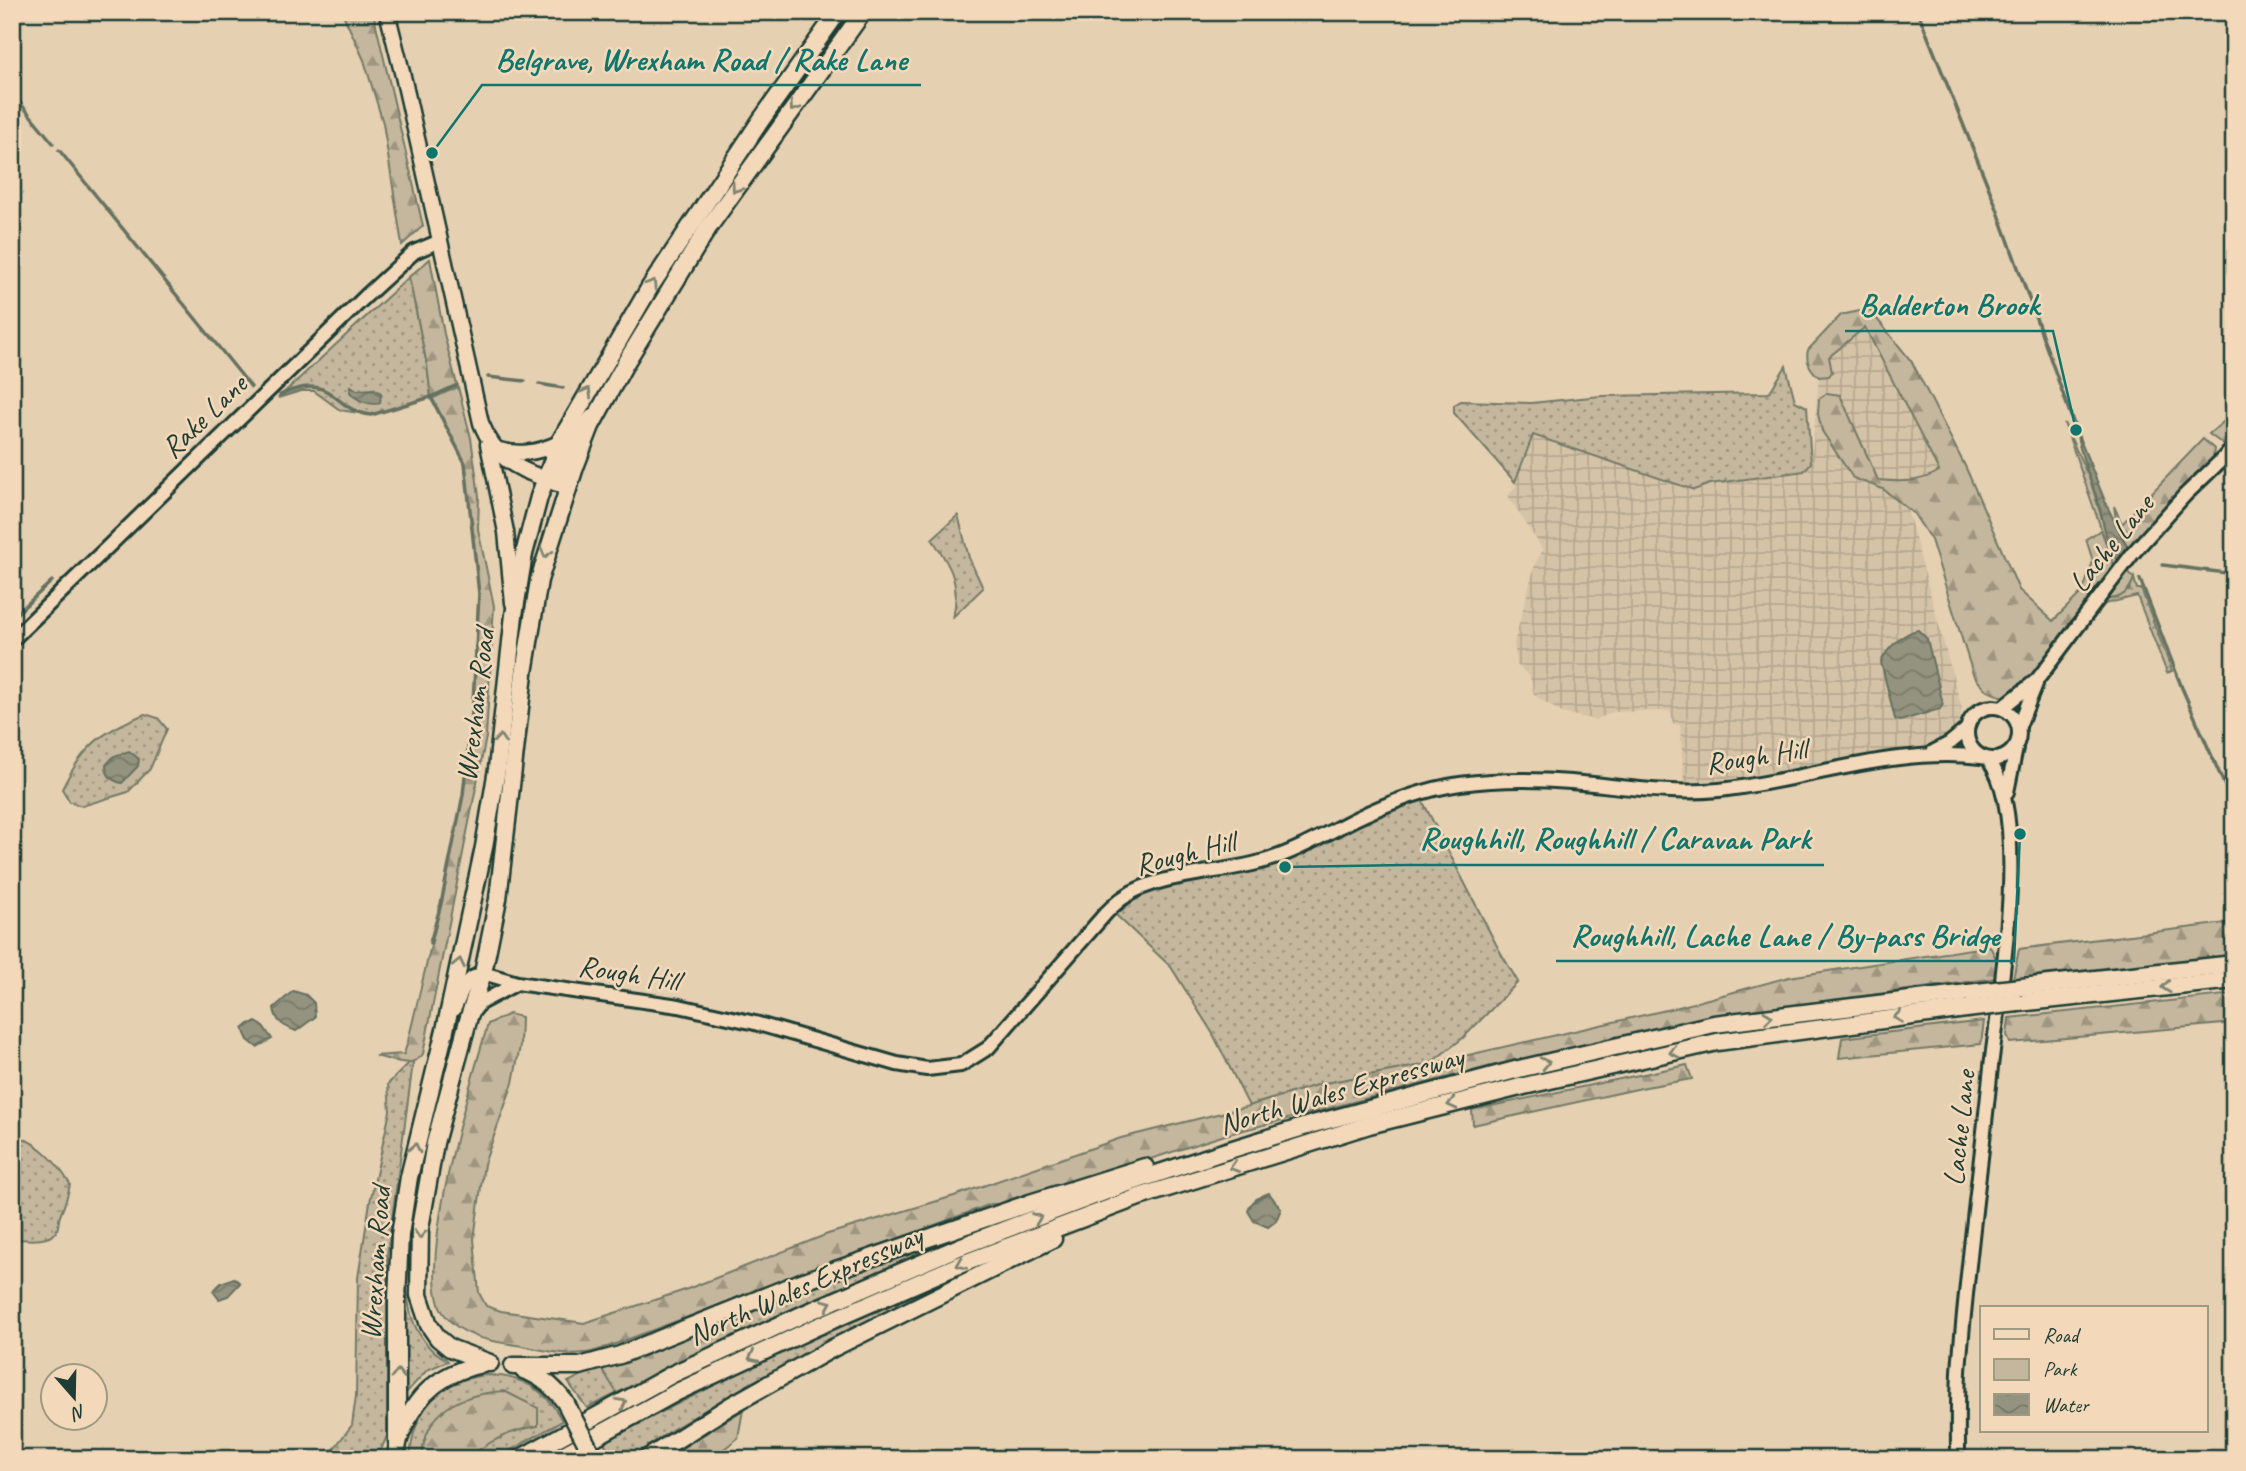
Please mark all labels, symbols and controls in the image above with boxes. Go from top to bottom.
callout: Belgrave, Wrexham Road / Rake Lane [482,32,921,85]
text: Belgrave, Wrexham Road / Rake Lane [495,39,910,80]
one-way arrow [789,99,802,111]
one-way arrow [732,180,744,193]
callout: Balderton Brook [1845,278,2053,331]
one-way arrow [643,279,656,292]
text: Balderton Brook [1859,284,2042,325]
street label: Rake Lane [153,364,257,466]
one-way arrow [579,387,592,400]
street label: Lache Lane [2060,484,2164,600]
one-way arrow [540,547,555,559]
street label: Wrexham Road [447,622,504,783]
street label: Rough Hill [1703,729,1814,783]
one-way arrow [492,734,507,745]
callout: Roughhill, Roughhill / Caravan Park [1405,812,1824,865]
text: Roughhill, Roughhill / Caravan Park [1419,818,1814,859]
street label: Rough Hill [1131,821,1244,884]
callout: Roughhill, Lache Lane / By-pass Bridge [1556,908,2014,961]
text: Roughhill, Lache Lane / By-pass Bridge [1570,915,2002,956]
street label: Rough Hill [576,946,687,1000]
one-way arrow [450,957,465,969]
one-way arrow [2160,980,2172,995]
one-way arrow [1893,1009,1904,1024]
one-way arrow [1762,1010,1774,1025]
street label: North Wales Expressway [1214,1036,1470,1143]
one-way arrow [1668,1044,1680,1058]
one-way arrow [1539,1057,1551,1071]
street label: Lache Lane [1934,1066,1984,1187]
one-way arrow [1446,1096,1458,1110]
one-way arrow [407,1142,422,1154]
one-way arrow [1228,1159,1240,1173]
street label: Wrexham Road [351,1181,400,1341]
one-way arrow [1030,1212,1042,1226]
street label: North Wales Expressway [682,1215,931,1354]
one-way arrow [413,1229,428,1240]
one-way arrow [956,1256,968,1270]
one-way arrow [819,1298,832,1312]
legend [1980,1306,2208,1432]
text: Road [2043,1322,2082,1348]
one-way arrow [748,1349,760,1363]
text: Park [2043,1356,2078,1382]
north arrow [38,1362,108,1432]
one-way arrow [390,1368,405,1379]
text: Water [2043,1392,2090,1418]
one-way arrow [614,1398,627,1411]
text: N [67,1399,89,1426]

